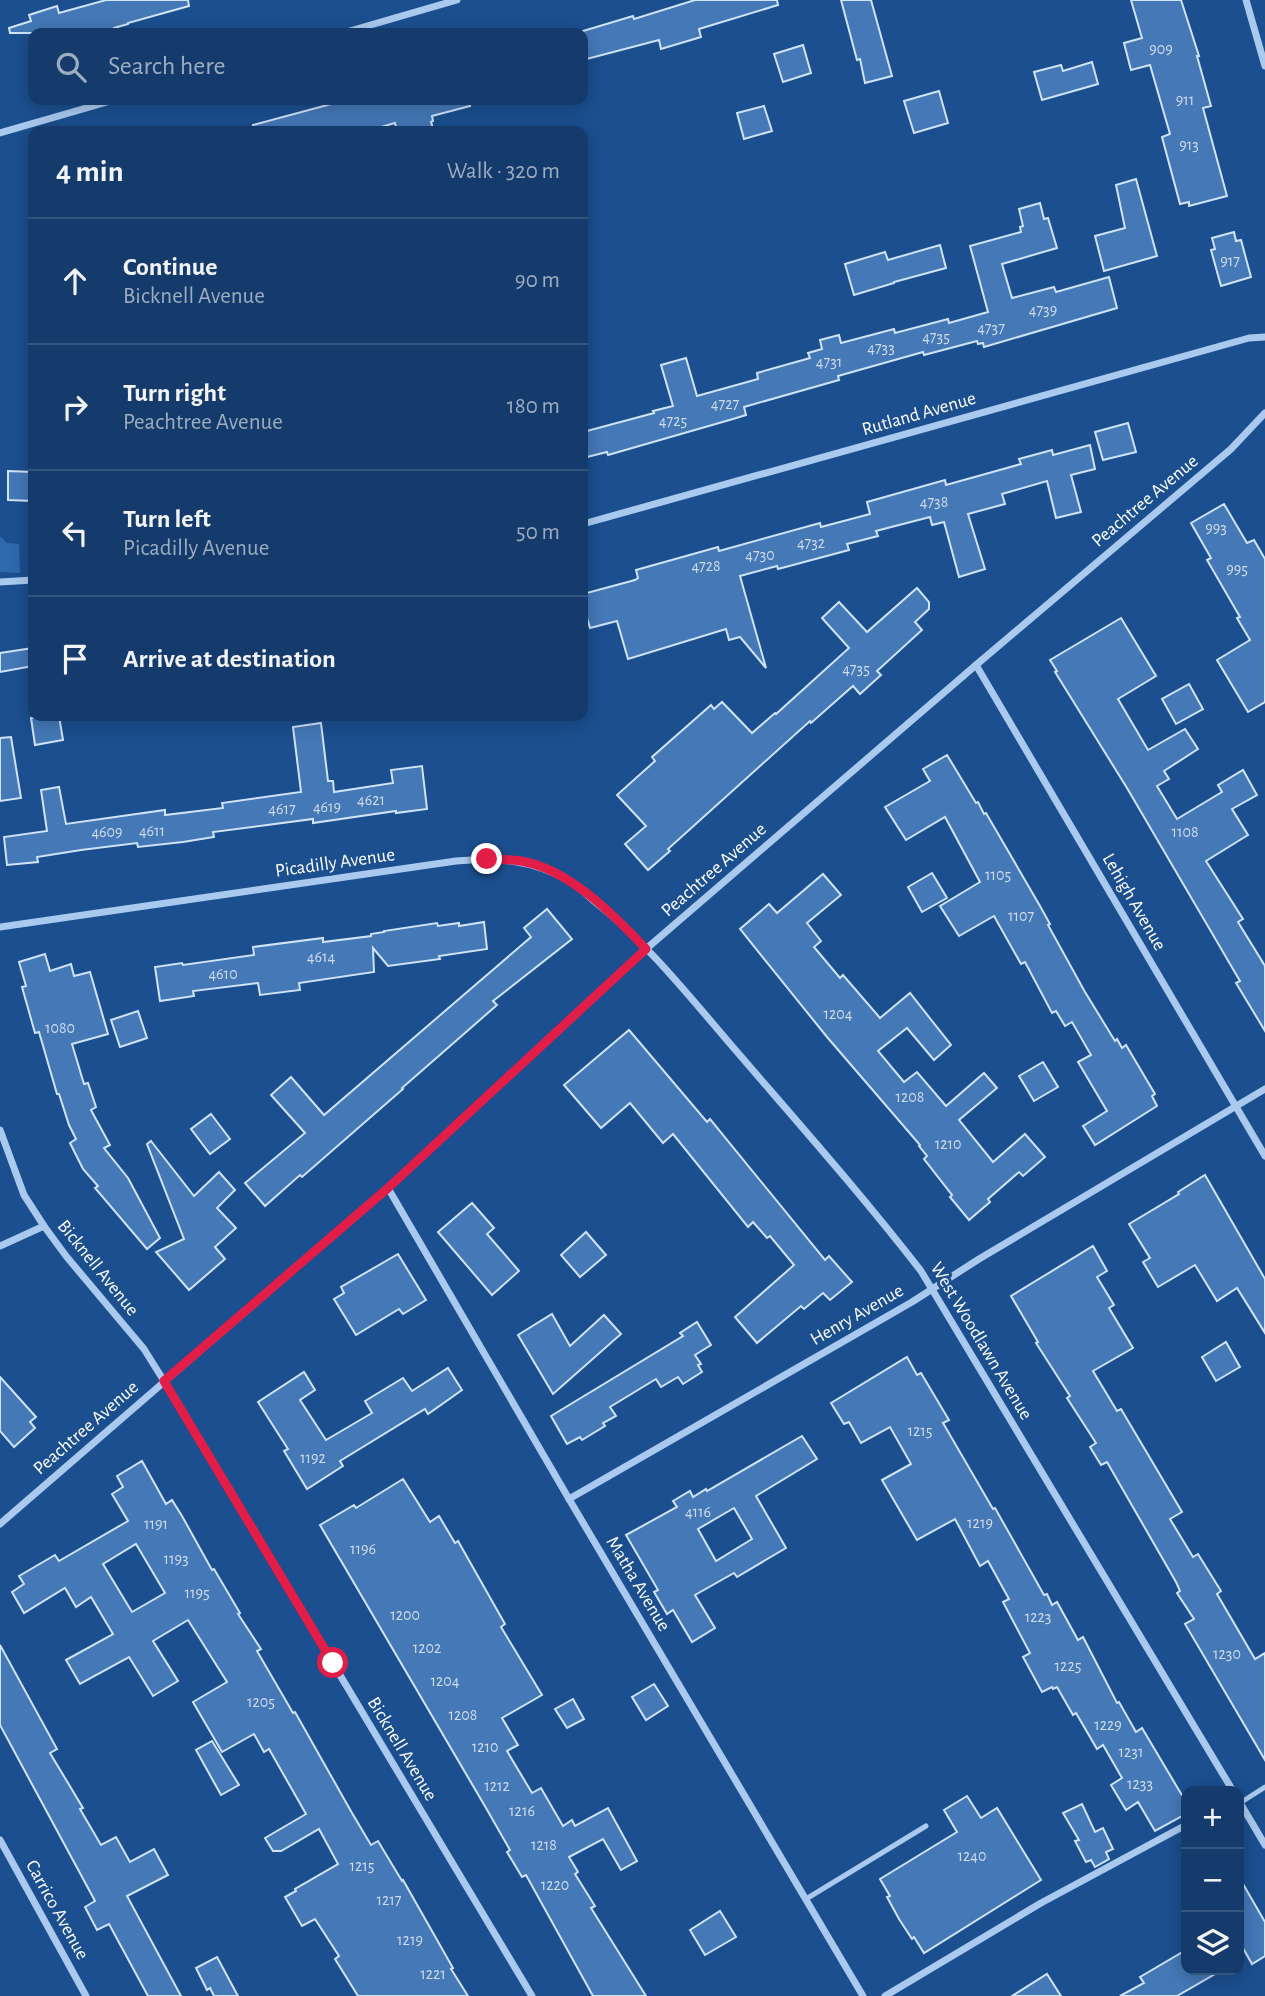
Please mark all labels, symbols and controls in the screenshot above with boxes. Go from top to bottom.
search box [28,28,588,105]
house number: 909 [1149,41,1173,57]
icon: search [52,48,90,86]
text: Search here [108,53,226,79]
house number: 911 [1176,92,1194,108]
house number: 913 [1179,137,1199,153]
text: 4 min [56,157,124,187]
text: Walk · 320 m [447,160,560,183]
house number: 917 [1220,253,1240,269]
text: Continue [123,254,218,280]
icon: ahead [56,262,94,300]
text: 90 m [515,269,560,292]
text: Bicknell Avenue [123,285,265,308]
house number: 4739 [1029,302,1057,318]
house number: 4737 [977,320,1005,336]
house number: 4735 [922,329,950,345]
house number: 4733 [867,340,895,356]
house number: 4731 [816,354,842,370]
text: Turn right [123,380,226,406]
icon: right [56,388,94,426]
street label: Rutland Avenue [860,389,978,439]
text: 180 m [507,395,560,418]
house number: 4727 [711,396,739,412]
text: Peachtree Avenue [123,411,283,434]
house number: 4725 [659,413,687,429]
street label: Peachtree Avenue [1088,451,1202,551]
house number: 4738 [920,494,948,510]
text: Turn left [123,506,211,532]
icon: left [56,514,94,552]
house number: 993 [1205,520,1227,536]
text: 50 m [516,521,560,544]
house number: 4732 [797,535,825,551]
text: Picadilly Avenue [123,537,269,560]
house number: 4730 [745,547,775,563]
house number: 4728 [691,558,721,574]
house number: 995 [1226,561,1248,577]
icon: arrive [56,640,94,678]
text: Arrive at destination [123,646,336,672]
house number: 4735 [842,661,870,677]
house number: 4621 [357,792,385,808]
house number: 4619 [313,799,341,815]
house number: 4617 [268,801,296,817]
street label: Peachtree Avenue [658,820,770,920]
house number: 4611 [139,823,165,839]
house number: 4609 [91,824,123,840]
house number: 1108 [1171,824,1199,840]
route end [471,843,502,874]
street label: Picadilly Avenue [274,845,396,881]
street label: Lehigh Avenue [1099,850,1169,954]
house number: 1105 [985,867,1011,883]
house number: 1107 [1008,908,1034,924]
house number: 4614 [307,949,336,965]
house number: 4610 [208,966,238,982]
house number: 1204 [824,1006,853,1022]
house number: 1080 [45,1020,75,1036]
house number: 1208 [896,1089,924,1105]
house number: 1210 [935,1136,961,1152]
street label: Bicknell Avenue [54,1216,142,1320]
street label: West Woodlawn Avenue [926,1259,1036,1423]
street label: Henry Avenue [807,1281,907,1349]
street label: Peachtree Avenue [30,1378,142,1478]
house number: 1215 [908,1423,932,1439]
house number: 1192 [300,1450,326,1466]
house number: 4116 [685,1504,711,1520]
house number: 1219 [967,1515,993,1531]
house number: 1191 [144,1516,168,1532]
street label: Matha Avenue [602,1533,674,1635]
house number: 1196 [350,1541,376,1557]
house number: 1193 [163,1551,189,1567]
house number: 1195 [184,1585,210,1601]
house number: 1200 [390,1607,420,1623]
house number: 1223 [1025,1609,1051,1625]
house number: 1202 [413,1640,441,1656]
house number: 1230 [1213,1646,1241,1662]
route start [317,1647,348,1678]
house number: 1225 [1055,1658,1081,1674]
house number: 1204 [431,1673,460,1689]
house number: 1205 [247,1694,275,1710]
street label: Bicknell Avenue [364,1694,440,1804]
house number: 1208 [449,1707,477,1723]
house number: 1229 [1094,1717,1122,1733]
house number: 1210 [472,1739,498,1755]
house number: 1231 [1119,1744,1143,1760]
house number: 1233 [1127,1776,1153,1792]
house number: 1212 [484,1778,510,1794]
map controls [1181,1786,1244,1975]
button: + [1181,1786,1244,1849]
house number: 1216 [509,1803,535,1819]
house number: 1218 [531,1837,557,1853]
house number: 1240 [958,1848,986,1864]
button: − [1181,1849,1244,1912]
street label: Carrico Avenue [22,1857,92,1963]
house number: 1215 [350,1858,374,1874]
house number: 1220 [541,1877,569,1893]
house number: 1217 [377,1892,402,1908]
button: layers [1181,1912,1244,1975]
house number: 1219 [397,1932,423,1948]
house number: 1221 [420,1966,446,1982]

